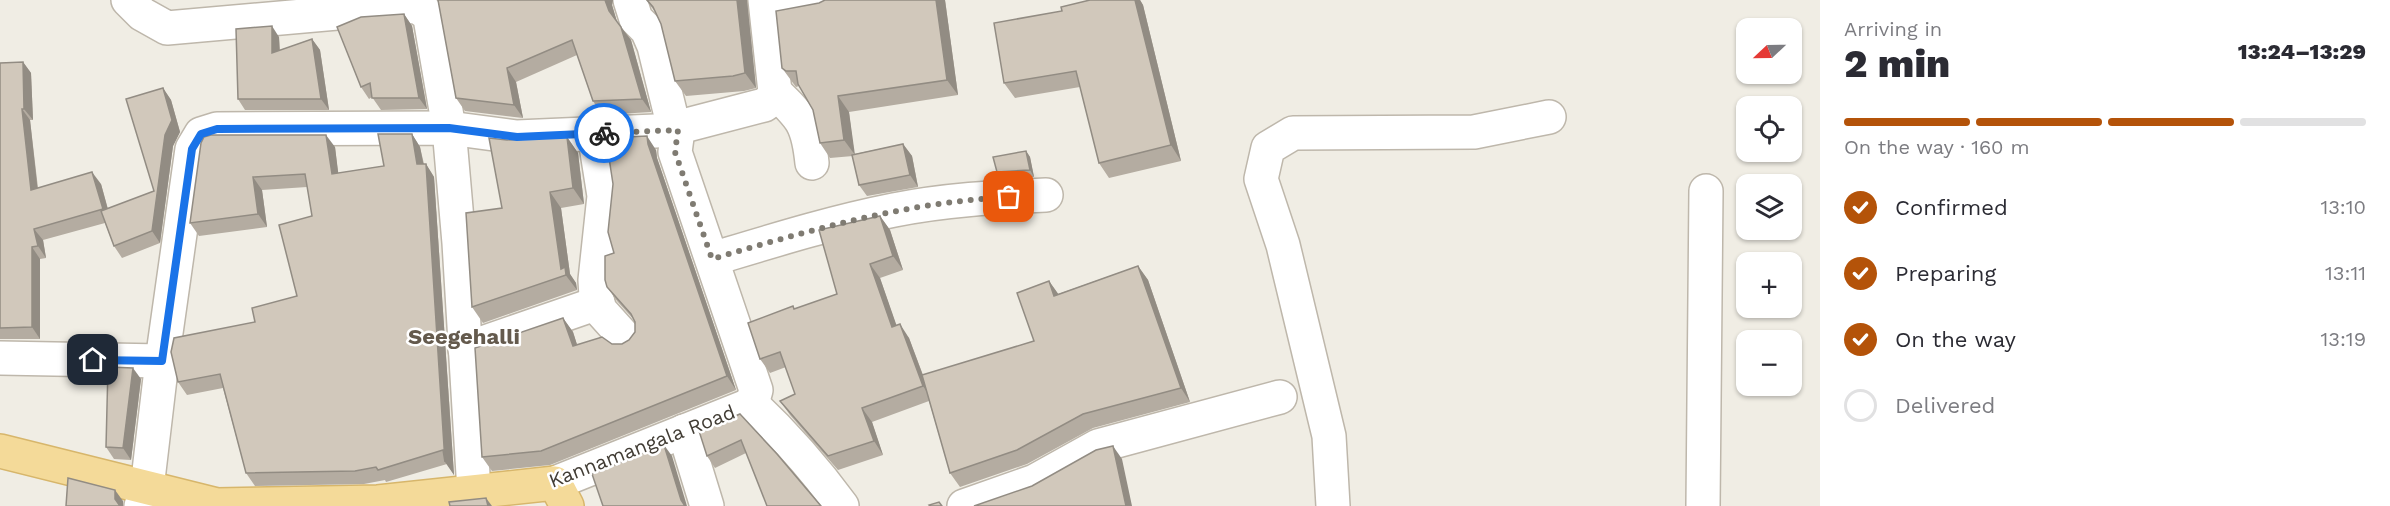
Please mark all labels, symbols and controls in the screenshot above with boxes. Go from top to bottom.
text: Arriving in [1844,17,1942,41]
north arrow [1736,18,1802,84]
map controls [1736,18,1802,396]
text: 13:24–13:29 [2238,39,2366,64]
text: 2 min [1844,41,1950,86]
button: locate [1736,96,1802,162]
courier [574,103,634,163]
icon: bike [588,117,621,150]
text: On the way · 160 m [1844,135,2029,159]
pin [983,171,1034,222]
button: layers [1736,174,1802,240]
icon: bag [992,180,1025,213]
icon: check [1844,191,1877,224]
text: Confirmed [1895,195,2008,220]
text: 13:10 [2320,195,2366,219]
button: + [1736,252,1802,318]
icon: check [1844,257,1877,290]
text: Preparing [1895,261,1996,286]
text: 13:11 [2325,261,2366,285]
icon: check [1844,323,1877,356]
district label: Seegehalli [408,324,520,349]
text: On the way [1895,327,2016,352]
text: 13:19 [2320,327,2366,351]
button: − [1736,330,1802,396]
pin [67,334,118,385]
icon: home [76,343,109,376]
text: Delivered [1895,393,1995,418]
street label: Kannamangala Road [545,399,739,493]

